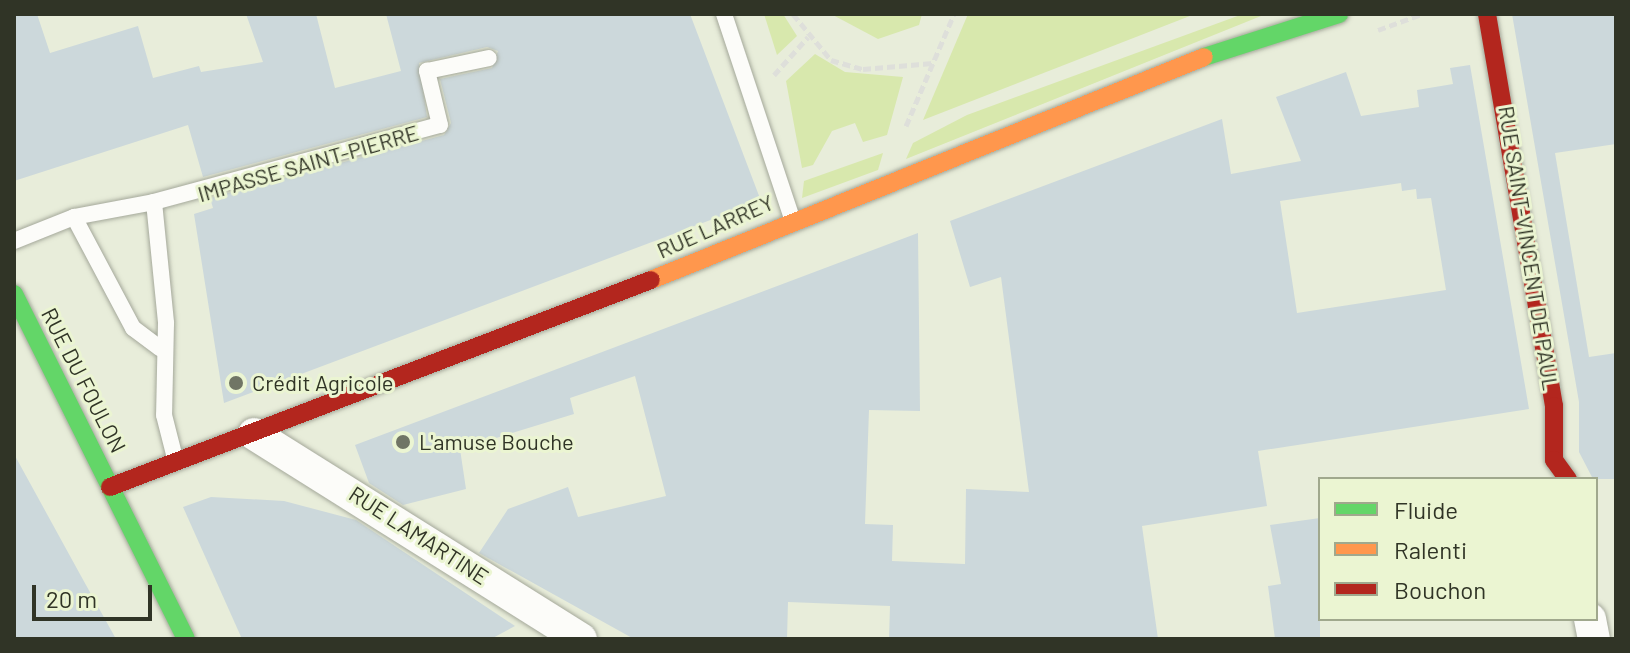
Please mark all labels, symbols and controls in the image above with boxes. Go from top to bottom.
street label: RUE SAINT-VINCENT DE PAUL [1493,104,1565,392]
street label: IMPASSE SAINT-PIERRE [194,119,422,207]
street label: RUE LARREY [653,189,777,263]
street label: RUE DU FOULON [36,303,132,457]
place label: Crédit Agricole [252,370,393,396]
marker: Crédit Agricole [227,374,245,392]
place label: L'amuse Bouche [419,429,574,455]
marker: L'amuse Bouche [394,433,412,451]
legend [1318,477,1598,621]
street label: RUE LAMARTINE [344,480,494,590]
text: Fluide [1394,495,1458,524]
text: Ralenti [1394,535,1467,564]
scale bar [36,569,156,619]
text: Bouchon [1394,575,1486,604]
text: 20 m [46,584,97,613]

